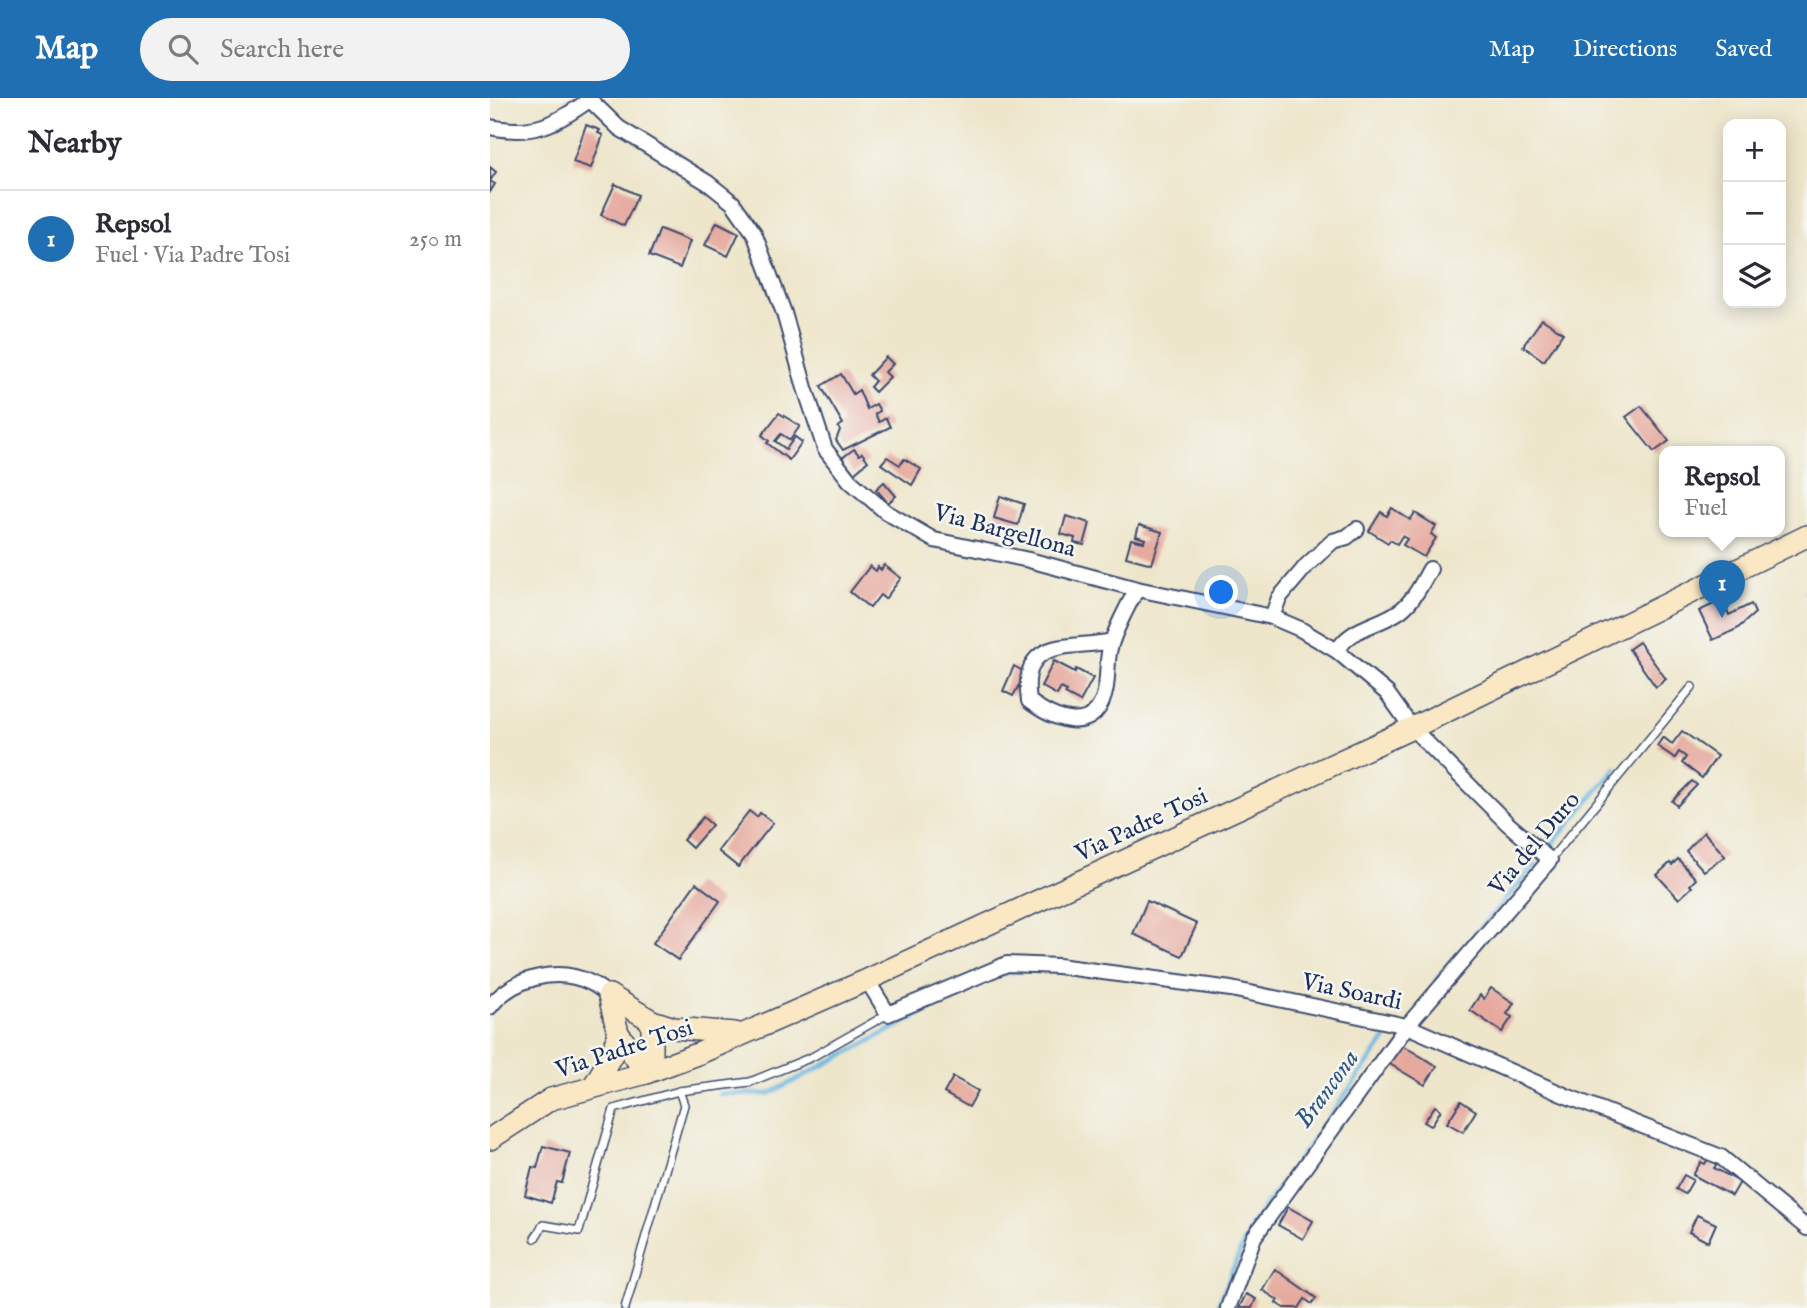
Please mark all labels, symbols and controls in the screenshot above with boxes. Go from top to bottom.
search box [140,18,630,81]
text: Map [35,28,98,70]
icon: search [164,30,202,68]
text: Search here [220,33,344,66]
text: Map [1489,34,1535,65]
text: Directions [1573,34,1677,65]
text: Saved [1715,34,1772,65]
map controls [1723,119,1786,308]
button: + [1723,119,1786,182]
text: Nearby [28,125,121,163]
button: − [1723,182,1786,245]
text: Repsol [95,208,171,241]
text: 1 [47,225,55,254]
text: 250 m [409,225,462,254]
text: Fuel · Via Padre Tosi [95,241,290,270]
button: layers [1723,245,1786,308]
popup [1659,446,1785,537]
text: Repsol [1684,461,1760,494]
text: Fuel [1684,494,1727,523]
street label: Via Bargellona [929,497,1080,565]
pin: 1 [1699,560,1745,618]
your location [1204,575,1238,609]
street label: Via Padre Tosi [1069,781,1213,870]
street label: Via del Duro [1482,785,1588,903]
street label: Via Soardi [1298,967,1404,1018]
street label: Via Padre Tosi [551,1013,697,1087]
water label: Brancona [1288,1043,1367,1135]

